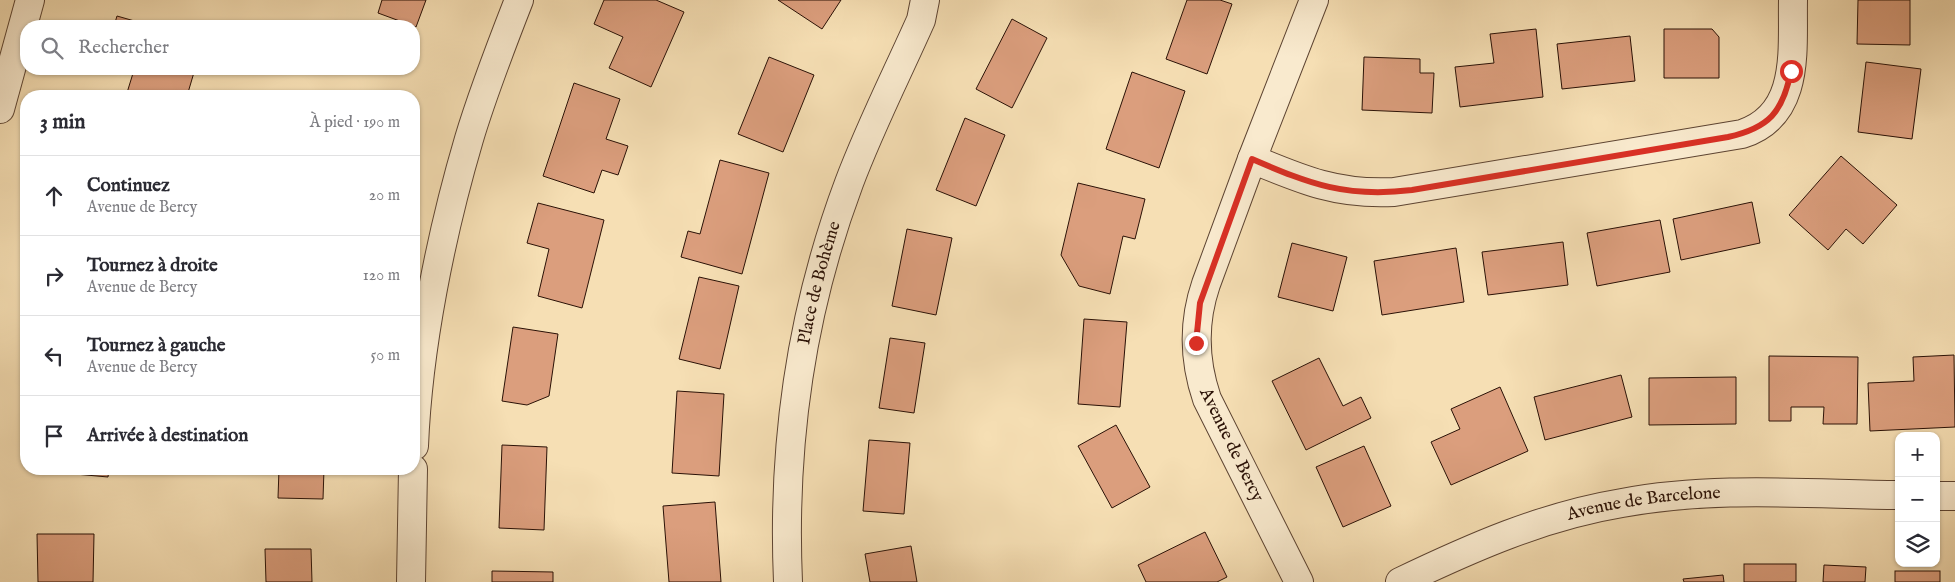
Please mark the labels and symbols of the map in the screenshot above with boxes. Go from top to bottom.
route start [1780,60,1803,83]
street label: Place de Bohème [793,218,846,346]
route end [1185,332,1208,355]
street label: Avenue de Bercy [1193,383,1269,506]
street label: Avenue de Barcelone [1563,481,1721,526]

